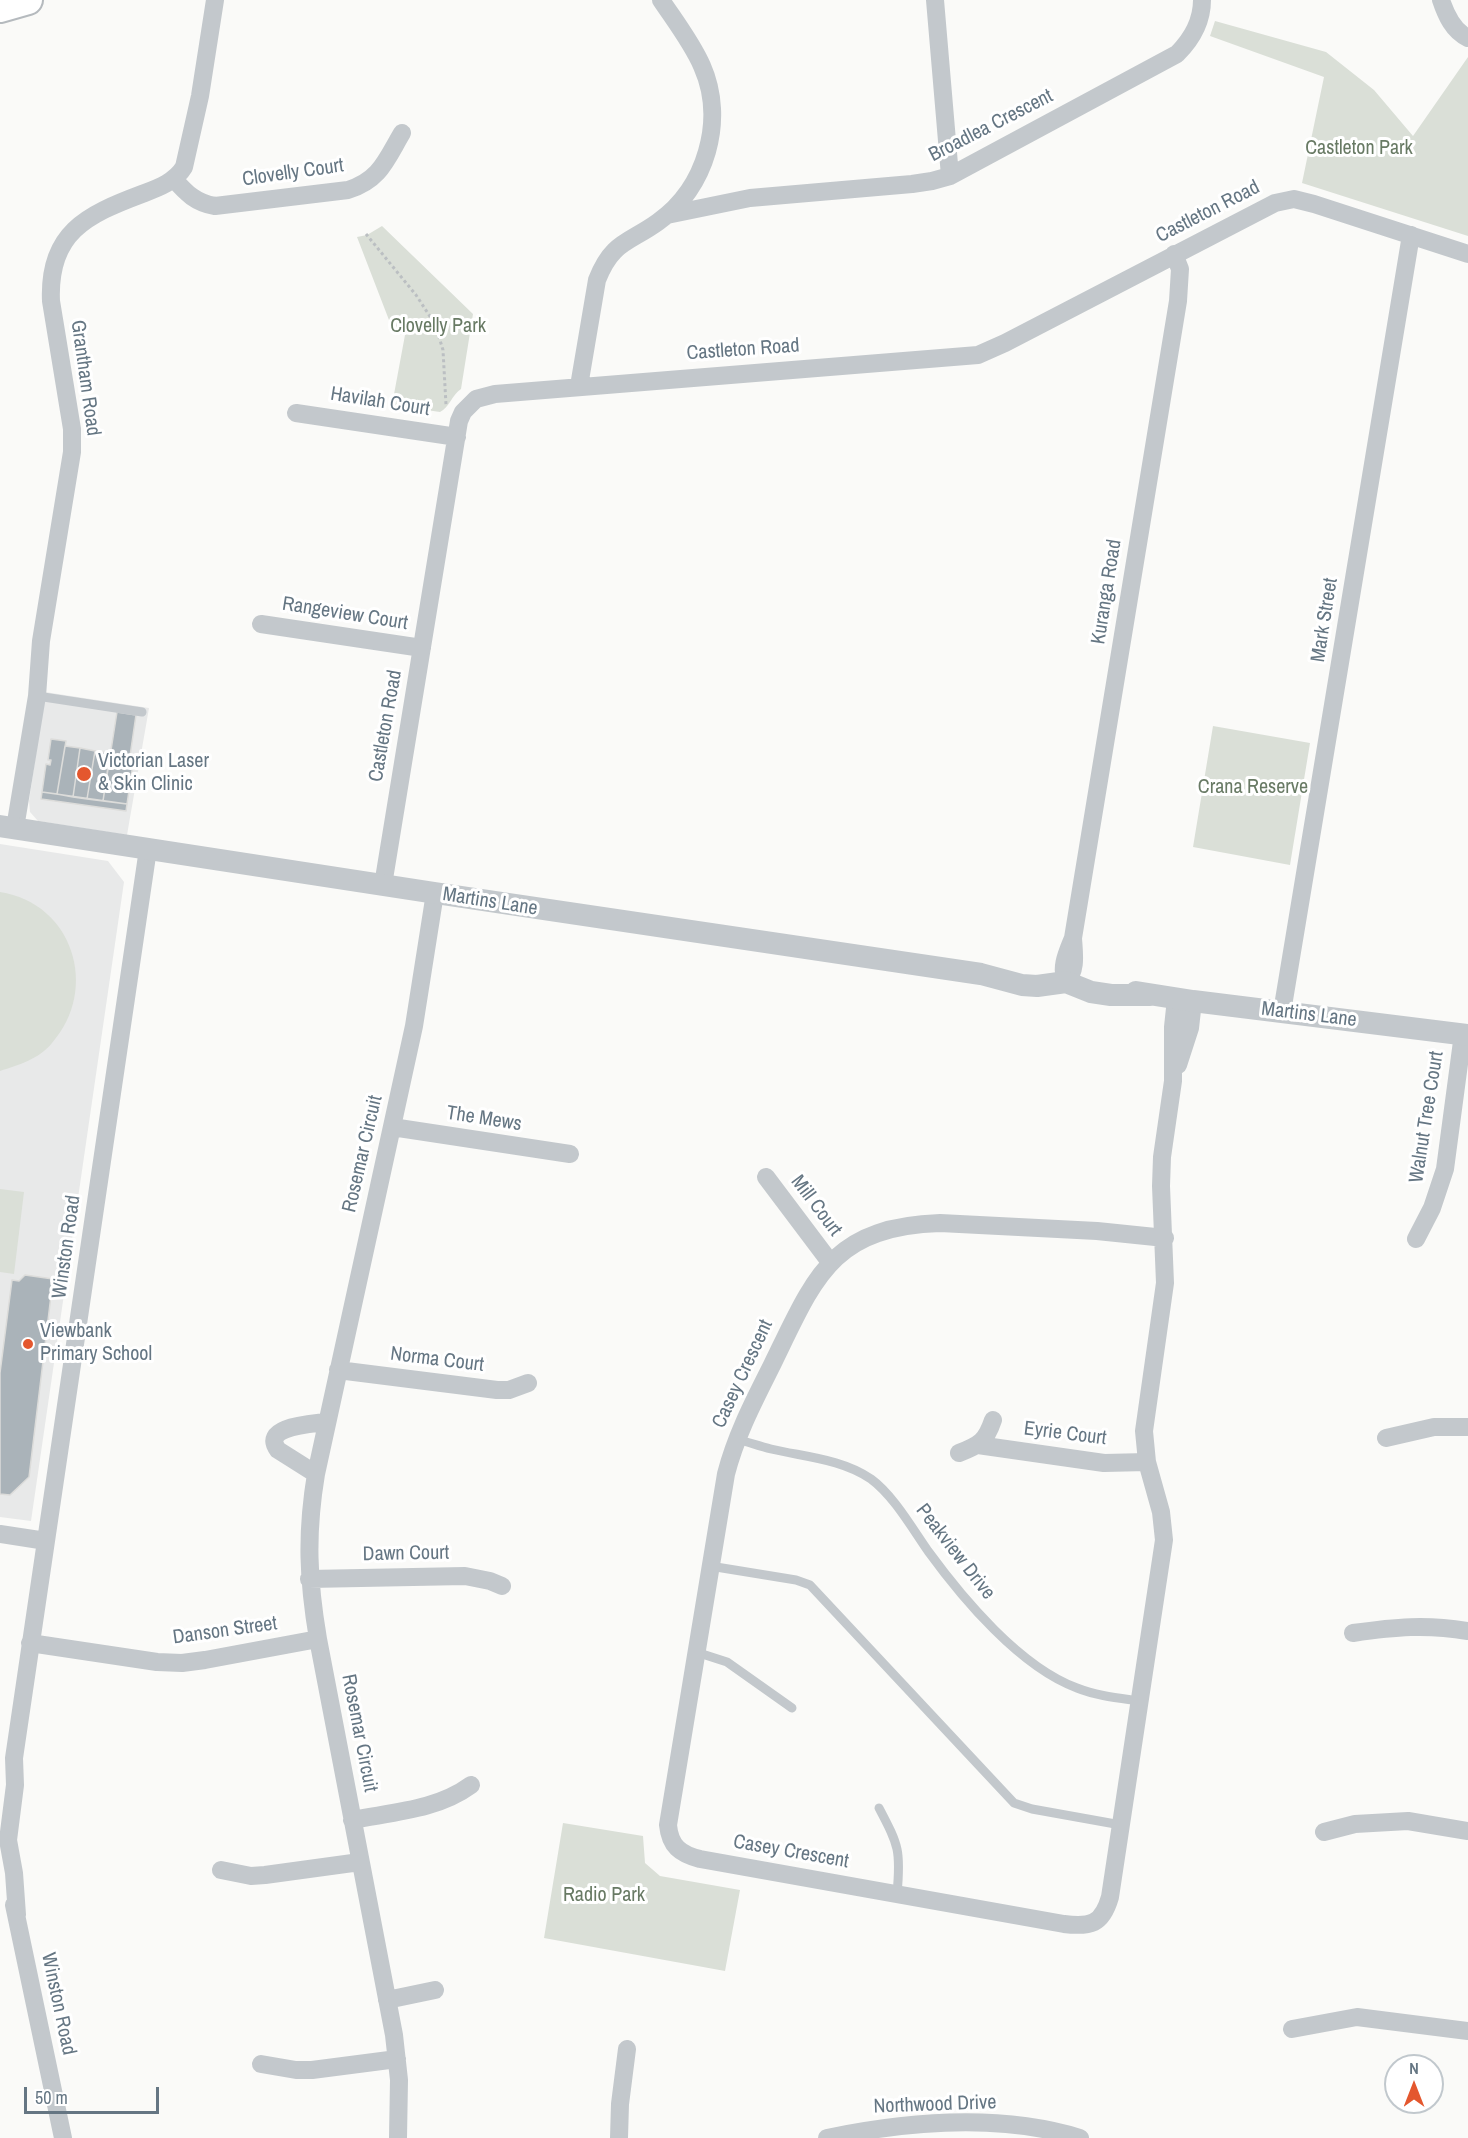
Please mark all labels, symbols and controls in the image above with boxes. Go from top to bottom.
street label: Broadlea Crescent [925,84,1057,168]
park label: Castleton Park [1305,137,1413,161]
street label: Clovelly Court [241,154,345,192]
street label: Castleton Road [1152,176,1264,248]
park label: Clovelly Park [390,315,486,339]
street label: Grantham Road [65,319,105,437]
street label: Castleton Road [686,334,800,366]
street label: Havilah Court [329,382,431,422]
street label: Kuranga Road [1087,538,1127,646]
street label: Mark Street [1307,576,1343,664]
street label: Rangeview Court [281,592,409,636]
street label: Castleton Road [364,668,408,784]
place label: Victorian Laser & Skin Clinic [98,750,209,797]
marker: Victorian Laser & Skin Clinic [75,765,93,783]
park label: Crana Reserve [1198,776,1308,800]
street label: Martins Lane [441,883,539,921]
street label: Martins Lane [1260,997,1358,1033]
street label: Walnut Tree Court [1405,1050,1449,1184]
street label: Rosemar Circuit [338,1093,388,1215]
street label: The Mews [445,1101,523,1137]
street label: Mill Court [785,1171,847,1241]
street label: Winston Road [48,1194,86,1300]
street label: Casey Crescent [707,1316,779,1432]
place label: Viewbank Primary School [40,1320,152,1367]
marker: Viewbank Primary School [21,1337,35,1351]
street label: Norma Court [389,1342,485,1378]
street label: Eyrie Court [1022,1417,1108,1451]
street label: Peakview Drive [910,1499,1000,1605]
street label: Dawn Court [363,1541,449,1567]
street label: Danson Street [171,1612,279,1650]
street label: Rosemar Circuit [336,1672,382,1794]
street label: Casey Crescent [731,1830,851,1874]
park label: Radio Park [563,1884,645,1908]
street label: Winston Road [35,1951,81,2057]
north arrow [1384,2054,1444,2114]
text: N [1409,2057,1419,2079]
scale bar [27,2075,162,2113]
text: 50 m [35,2085,68,2110]
street label: Northwood Drive [873,2091,997,2119]

